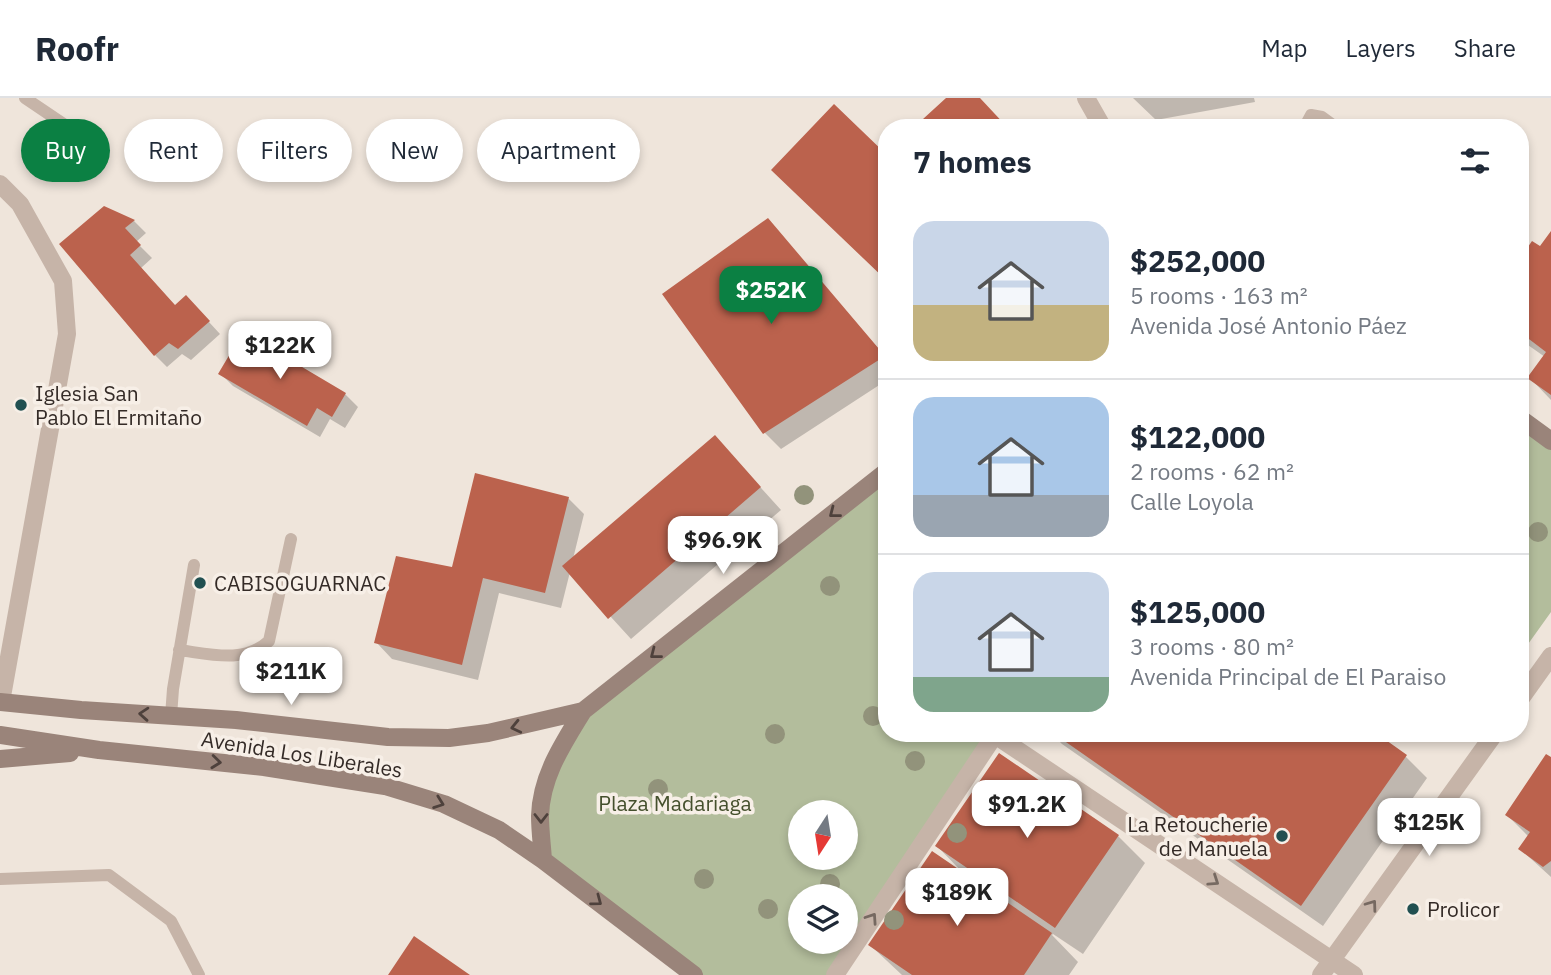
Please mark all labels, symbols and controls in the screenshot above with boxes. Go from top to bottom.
text: Roofr [35,27,119,70]
text: Map [1261,32,1308,64]
text: Layers [1346,32,1416,64]
text: Share [1454,32,1516,64]
chip: Buy [21,119,110,182]
chip: Rent [124,119,223,182]
chip: Filters [237,119,352,182]
chip: New [366,119,463,182]
chip: Apartment [477,119,640,182]
text: 7 homes [913,142,1032,181]
icon: filters [1456,142,1494,180]
text: $252,000 [1130,241,1265,280]
icon: home [969,249,1053,333]
pin: $252K [722,266,820,326]
text: $252K [735,274,807,304]
text: 5 rooms · 163 m² [1130,280,1308,310]
text: Avenida José Antonio Páez [1130,310,1407,340]
pin: $122K [231,322,329,381]
text: $122K [244,329,316,359]
place label: Iglesia San Pablo El Ermitaño [35,379,202,431]
marker: Iglesia San Pablo El Ermitaño [13,397,29,413]
text: $122,000 [1130,417,1265,456]
icon: home [969,425,1053,509]
text: 2 rooms · 62 m² [1130,456,1294,486]
text: Calle Loyola [1130,486,1254,516]
one-way arrow [829,505,841,518]
pin: $96.9K [666,517,780,576]
text: $96.9K [684,524,762,554]
place label: CABISOGUARNAC [214,569,386,597]
marker: CABISOGUARNAC [192,575,208,591]
text: $125,000 [1130,592,1265,631]
icon: home [969,600,1053,684]
text: 3 rooms · 80 m² [1130,631,1294,661]
one-way arrow [650,646,663,658]
pin: $211K [242,648,340,707]
text: $211K [255,655,327,685]
text: Avenida Principal de El Paraiso [1130,661,1446,691]
one-way arrow [138,707,149,722]
one-way arrow [510,718,522,733]
street label: Avenida Los Liberales [199,724,405,784]
one-way arrow [211,754,222,769]
pin: $91.2K [970,780,1084,840]
text: $91.2K [988,788,1066,818]
park label: Plaza Madariaga [598,789,752,817]
one-way arrow [433,795,445,809]
pin: $125K [1380,798,1478,858]
north arrow [788,800,858,870]
map controls [788,800,858,954]
text: $125K [1393,806,1465,836]
place label: La Retoucherie de Manuela [1127,810,1268,862]
one-way arrow [533,813,549,824]
marker: La Retoucherie de Manuela [1274,828,1290,844]
pin: $189K [908,868,1006,928]
one-way arrow [1207,873,1220,886]
text: $189K [921,876,993,906]
button: layers [788,884,858,954]
one-way arrow [589,893,602,906]
place label: Prolicor [1427,895,1500,923]
one-way arrow [1364,900,1376,913]
marker: Prolicor [1405,901,1421,917]
one-way arrow [864,913,877,926]

